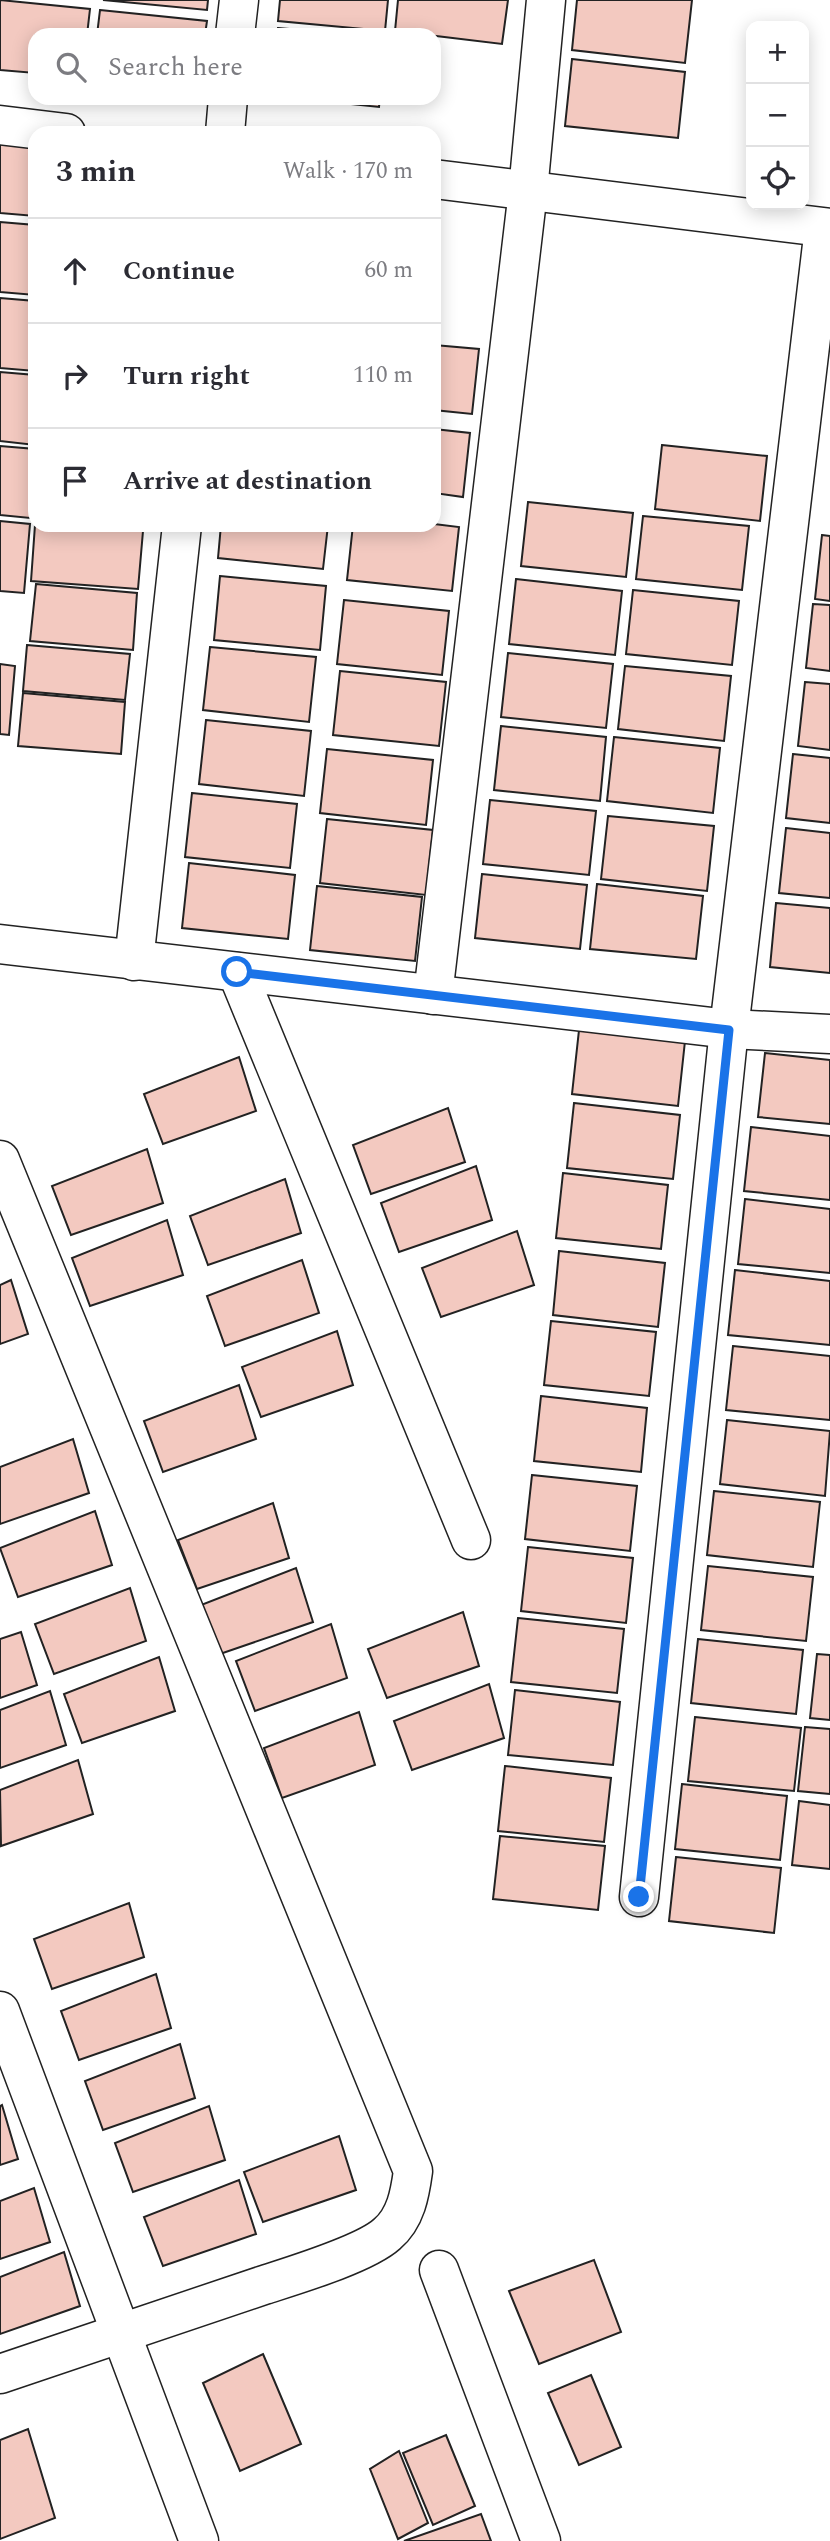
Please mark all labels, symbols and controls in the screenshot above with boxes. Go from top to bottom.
map controls [746,21,809,210]
button: + [746,21,809,84]
search box [28,28,441,105]
text: Search here [108,47,243,87]
icon: search [52,48,90,86]
button: − [746,84,809,147]
button: locate [746,147,809,210]
text: 3 min [56,149,136,195]
text: Walk · 170 m [283,154,413,189]
text: Continue [123,251,235,291]
icon: ahead [56,252,94,290]
text: 60 m [364,253,413,288]
text: Turn right [123,356,250,396]
icon: right [56,357,94,395]
text: 110 m [353,358,413,393]
text: Arrive at destination [123,461,372,501]
icon: arrive [56,462,94,500]
route start [221,956,252,987]
route end [623,1881,654,1912]

